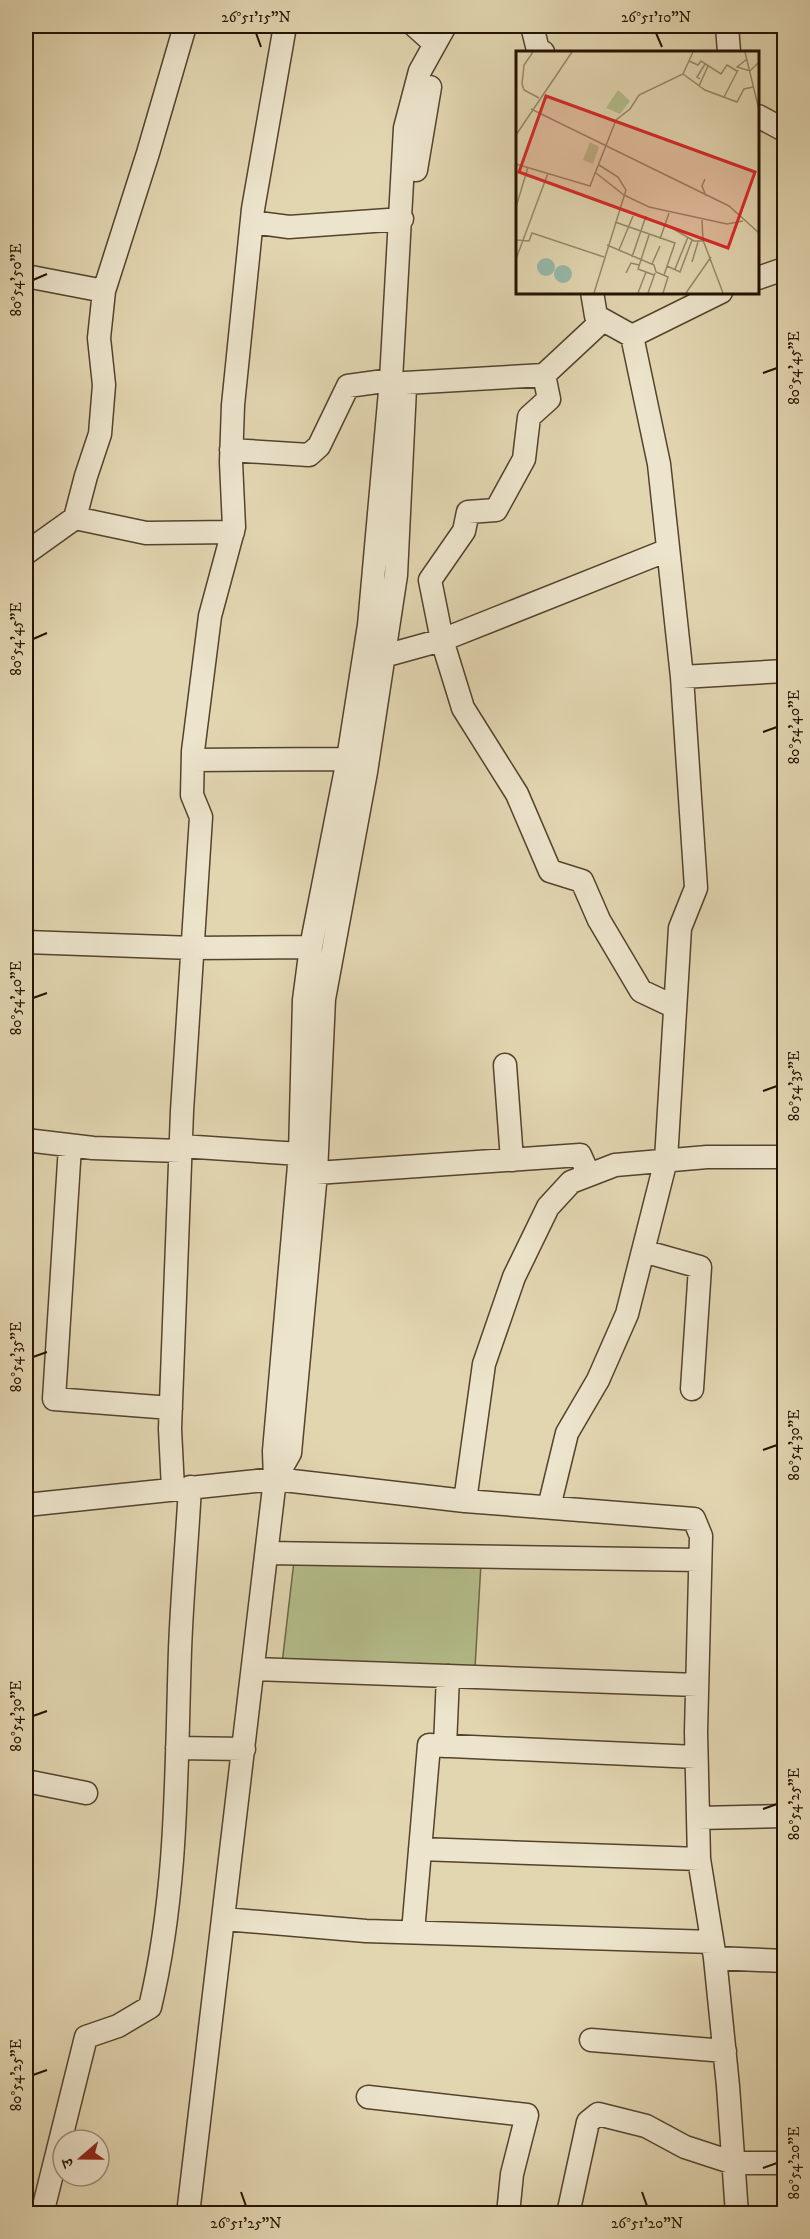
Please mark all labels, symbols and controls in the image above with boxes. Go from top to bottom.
text: 26°51'15"N [221,8,291,27]
text: 26°51'10"N [621,8,691,27]
inset map [516,51,759,294]
text: 80°54'50"E [7,243,26,317]
text: 80°54'45"E [785,331,804,405]
text: 80°54'45"E [7,602,26,676]
text: 80°54'40"E [785,689,804,764]
text: 80°54'40"E [7,960,26,1035]
text: 80°54'35"E [785,1050,804,1121]
text: 80°54'35"E [7,1321,26,1392]
text: 80°54'30"E [785,1409,804,1481]
text: 80°54'30"E [7,1680,26,1752]
text: 80°54'25"E [785,1767,804,1840]
text: 80°54'25"E [7,2038,26,2111]
text: 80°54'20"E [785,2126,804,2200]
north arrow [51,2128,111,2188]
text: उ [56,2154,79,2171]
text: 26°51'25"N [210,2214,282,2233]
text: 26°51'20"N [611,2214,683,2233]

